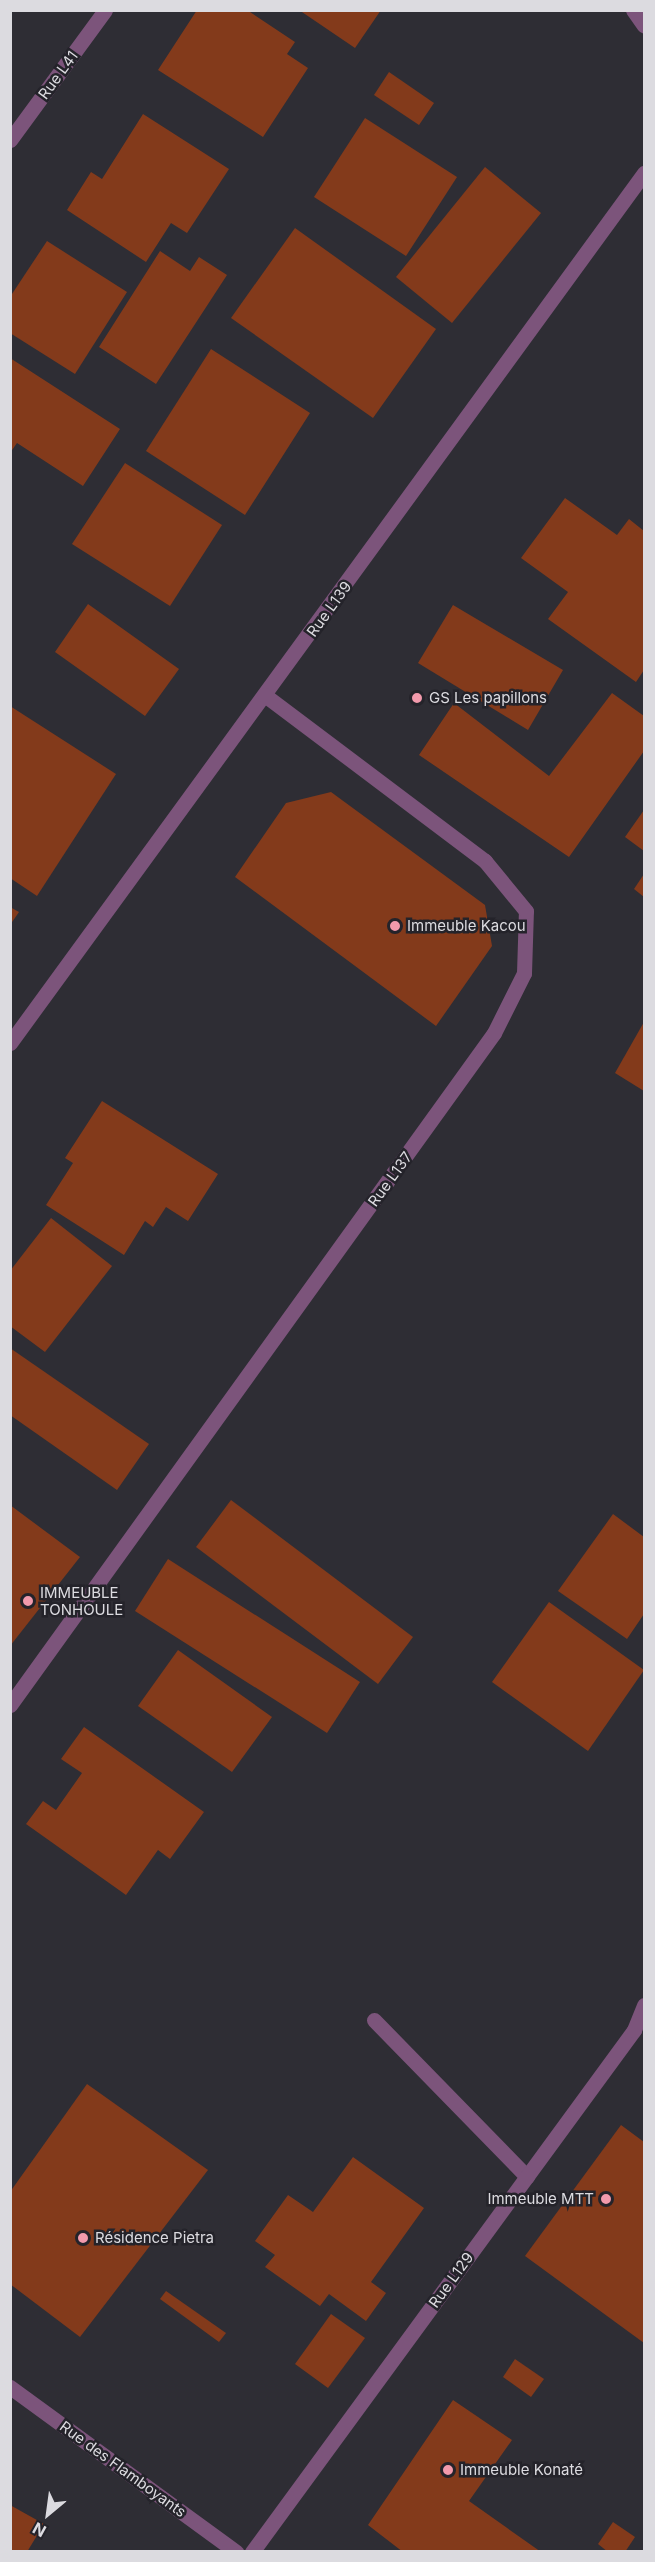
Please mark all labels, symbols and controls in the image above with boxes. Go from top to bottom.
street label: Rue L41 [34,47,82,103]
street label: Rue L139 [303,578,355,640]
place label: GS Les papillons [429,689,547,707]
marker: GS Les papillons [410,691,424,705]
place label: Immeuble Kacou [407,917,526,935]
marker: Immeuble Kacou [388,919,402,933]
street label: Rue L137 [364,1148,416,1210]
place label: IMMEUBLE TONHOULE [40,1583,123,1618]
marker: IMMEUBLE TONHOULE [21,1594,35,1608]
place label: Immeuble MTT [487,2190,594,2208]
marker: Immeuble MTT [599,2192,613,2206]
place label: Résidence Pietra [95,2229,214,2247]
marker: Résidence Pietra [76,2231,90,2245]
street label: Rue L129 [425,2249,477,2311]
street label: Rue des Flamboyants [56,2417,190,2521]
place label: Immeuble Konaté [460,2461,583,2479]
marker: Immeuble Konaté [441,2463,455,2477]
north arrow [18,2484,78,2544]
text: N [29,2518,49,2541]

